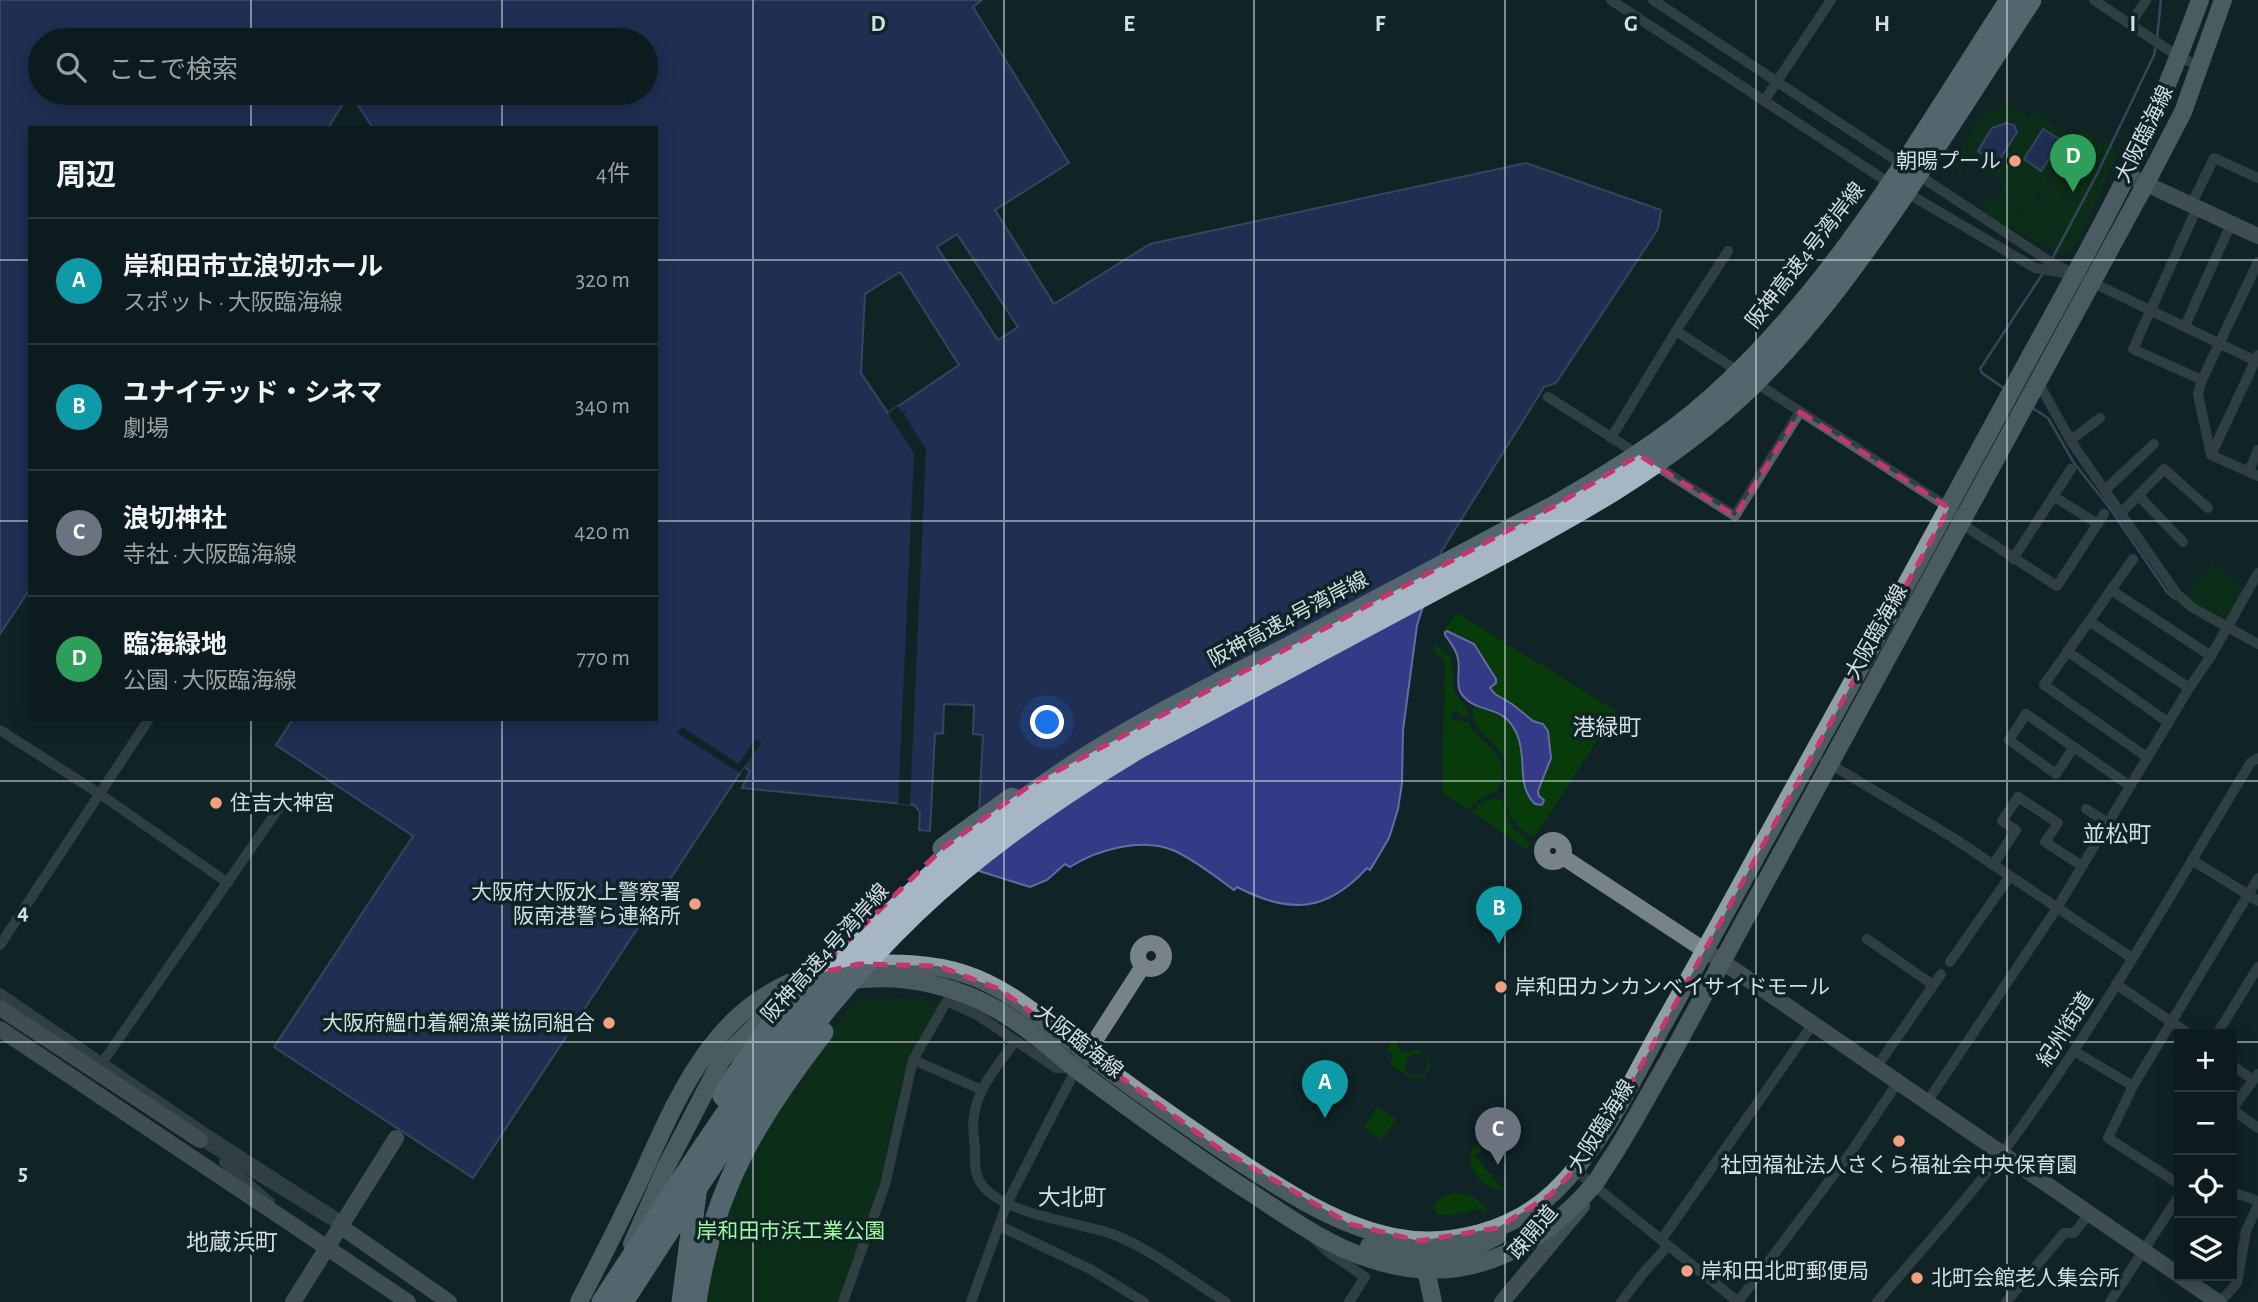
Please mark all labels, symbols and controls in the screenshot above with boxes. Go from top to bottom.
text: D [870,13,886,36]
text: E [1123,13,1135,36]
text: F [1375,13,1386,36]
text: G [1624,13,1638,36]
text: H [1874,13,1890,36]
text: I [2130,13,2136,36]
search box [28,28,658,105]
icon: search [52,48,90,86]
text: ここで検索 [108,57,238,83]
street label: 大阪臨海線 [2111,82,2177,186]
pin: D [2050,134,2096,192]
place label: 朝暘プール [1896,150,2001,172]
marker: 朝暘プール [2007,153,2023,169]
text: 周辺 [56,161,116,191]
text: 4件 [596,163,630,186]
street label: 阪神高速4号湾岸線 [1742,178,1868,332]
text: 岸和田市立浪切ホール [123,254,383,280]
text: A [72,269,86,292]
text: 320 m [576,269,630,292]
text: スポット · 大阪臨海線 [123,292,343,315]
text: ユナイテッド・シネマ [123,380,382,406]
text: B [72,395,86,418]
text: 340 m [575,395,630,418]
text: 劇場 [123,418,169,441]
text: 浪切神社 [123,506,227,532]
text: C [73,521,85,544]
text: 420 m [574,521,630,544]
text: 寺社 · 大阪臨海線 [123,544,297,567]
street label: 阪神高速4号湾岸線 [1204,567,1372,671]
street label: 大阪臨海線 [1841,581,1911,683]
text: 臨海緑地 [123,632,227,658]
text: D [71,647,87,670]
text: 770 m [576,647,630,670]
text: 公園 · 大阪臨海線 [123,670,297,693]
your location [1030,705,1064,739]
district label: 港緑町 [1573,715,1642,740]
place label: 住吉大神宮 [230,792,335,814]
marker: 住吉大神宮 [208,795,224,811]
district label: 並松町 [2083,822,2152,847]
street label: 阪神高速4号湾岸線 [757,879,893,1027]
place label: 大阪府大阪水上警察署 阪南港警ら連絡所 [471,881,681,927]
pin: B [1476,886,1522,944]
marker: 大阪府大阪水上警察署 阪南港警ら連絡所 [687,896,703,912]
text: 4 [17,901,29,924]
place label: 岸和田カンカンベイサイドモール [1515,976,1830,998]
marker: 岸和田カンカンベイサイドモール [1493,979,1509,995]
street label: 紀州街道 [2033,988,2097,1070]
street label: 大阪臨海線 [1031,1000,1127,1082]
place label: 大阪府鰮巾着網漁業協同組合 [322,1012,595,1034]
marker: 大阪府鰮巾着網漁業協同組合 [601,1015,617,1031]
map controls [2174,1029,2237,1281]
button: + [2174,1029,2237,1092]
pin: A [1302,1060,1348,1118]
street label: 大阪臨海線 [1564,1076,1638,1176]
button: − [2174,1092,2237,1155]
pin: C [1475,1107,1521,1165]
marker: 社団福祉法人さくら福祉会中央保育園 [1891,1133,1907,1149]
place label: 社団福祉法人さくら福祉会中央保育園 [1721,1154,2078,1176]
button: locate [2174,1155,2237,1218]
text: 5 [18,1162,28,1185]
district label: 大北町 [1038,1185,1107,1210]
street label: 疎開道 [1504,1201,1562,1263]
button: layers [2174,1218,2237,1281]
park label: 岸和田市浜工業公園 [697,1220,886,1242]
district label: 地蔵浜町 [186,1230,278,1255]
place label: 岸和田北町郵便局 [1701,1260,1869,1282]
marker: 岸和田北町郵便局 [1679,1263,1695,1279]
place label: 北町会館老人集会所 [1931,1267,2120,1289]
marker: 北町会館老人集会所 [1909,1270,1925,1286]

